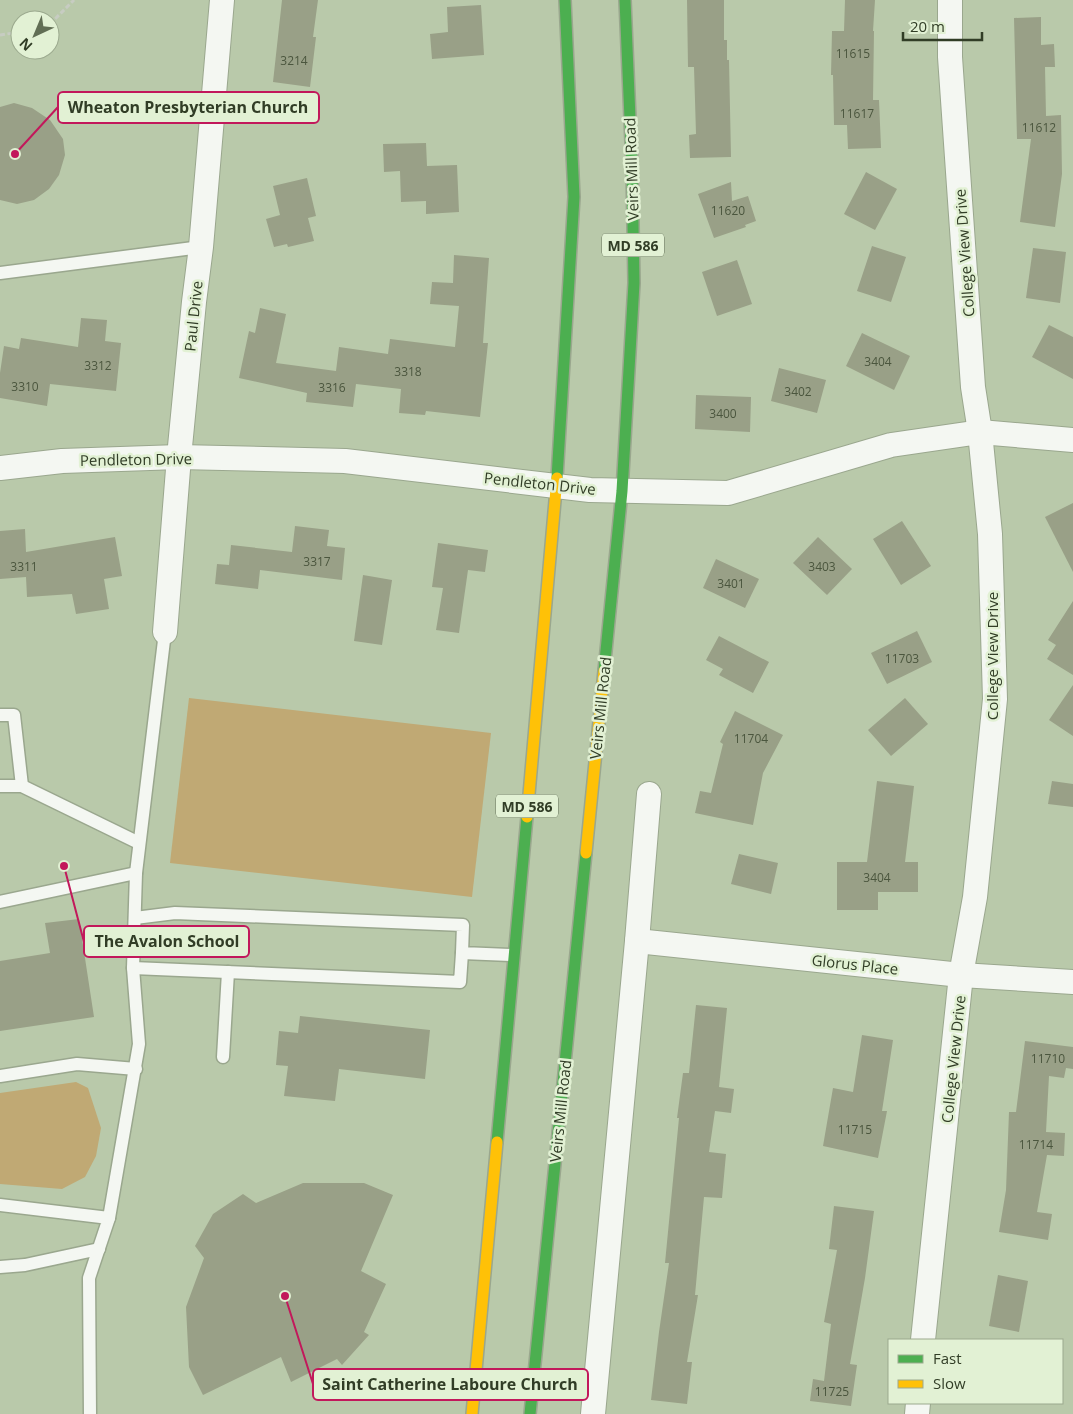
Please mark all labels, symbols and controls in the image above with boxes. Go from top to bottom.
north arrow [10,10,60,60]
scale bar [903,10,982,42]
text: 20 m [910,16,945,36]
text: N [15,34,36,56]
house number: 11615 [836,45,870,62]
house number: 3214 [280,52,308,69]
callout: Wheaton Presbyterian Church [58,92,319,123]
text: Wheaton Presbyterian Church [68,96,308,118]
house number: 11617 [840,105,874,122]
street label: Veirs Mill Road [619,117,643,221]
house number: 11612 [1022,119,1056,136]
street label: College View Drive [950,188,978,318]
house number: 11620 [711,202,745,219]
road number: MD 586 [602,234,664,256]
street label: Paul Drive [179,280,207,352]
house number: 3404 [864,353,892,370]
house number: 3312 [84,357,112,374]
house number: 3318 [394,363,422,380]
house number: 3310 [11,378,39,395]
house number: 3316 [318,379,346,396]
house number: 3402 [784,383,812,400]
house number: 3400 [709,405,737,422]
street label: Pendleton Drive [80,448,192,470]
street label: Pendleton Drive [483,467,597,499]
house number: 3317 [303,553,331,570]
house number: 3311 [10,558,38,575]
house number: 3403 [808,558,836,575]
house number: 3401 [717,575,745,592]
street label: College View Drive [982,592,1002,720]
house number: 11703 [885,650,919,667]
street label: Veirs Mill Road [585,656,615,760]
house number: 11704 [734,730,768,747]
road number: MD 586 [496,794,558,818]
house number: 3404 [863,869,891,886]
callout: The Avalon School [84,926,249,957]
text: The Avalon School [95,930,239,952]
street label: Glorus Place [811,950,899,978]
street label: College View Drive [936,994,970,1124]
house number: 11710 [1031,1050,1065,1067]
street label: Veirs Mill Road [545,1059,575,1163]
house number: 11715 [838,1121,872,1138]
house number: 11714 [1019,1136,1053,1153]
legend [888,1339,1063,1404]
text: Fast [933,1348,962,1368]
callout: Saint Catherine Laboure Church [313,1369,588,1400]
text: Saint Catherine Laboure Church [322,1373,578,1395]
text: Slow [933,1373,966,1393]
house number: 11725 [815,1383,849,1400]

